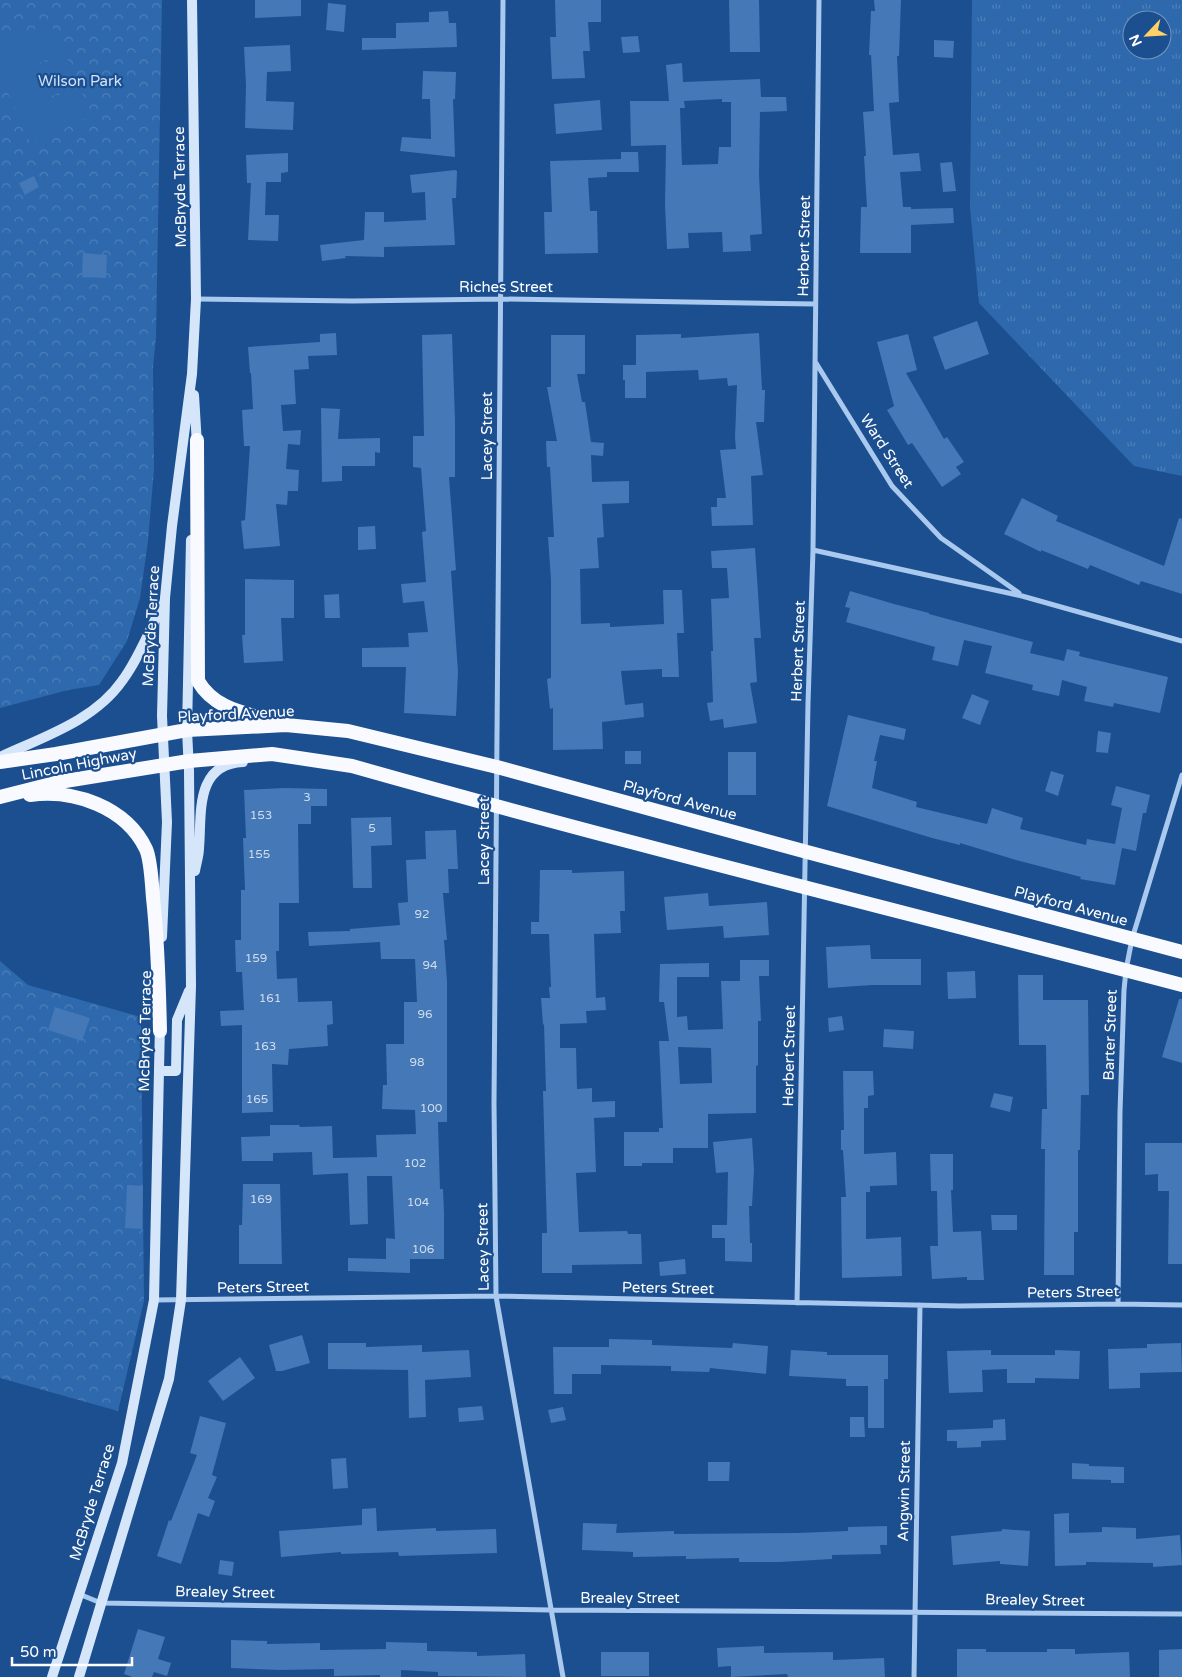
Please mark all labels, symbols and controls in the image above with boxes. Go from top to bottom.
north arrow [1122,10,1172,60]
text: N [1126,32,1146,49]
park label: Wilson Park [38,72,122,90]
street label: McBryde Terrace [170,126,190,248]
street label: Herbert Street [794,195,814,297]
street label: Riches Street [459,278,553,296]
street label: Lacey Street [478,392,496,480]
street label: Ward Street [856,411,918,492]
street label: McBryde Terrace [139,565,163,687]
street label: Herbert Street [787,600,809,702]
street label: Playford Avenue [177,702,295,726]
street label: Lincoln Highway [20,744,138,784]
street label: Playford Avenue [621,776,739,824]
house number: 3 [303,790,311,804]
street label: Lacey Street [475,797,493,885]
house number: 153 [250,808,272,822]
house number: 5 [368,821,376,835]
house number: 155 [248,847,270,861]
street label: Playford Avenue [1012,882,1130,930]
house number: 92 [414,907,430,921]
house number: 159 [245,951,267,965]
house number: 94 [422,958,438,972]
street label: McBryde Terrace [135,970,155,1092]
street label: Barter Street [1099,989,1121,1081]
house number: 161 [259,991,281,1005]
street label: Herbert Street [779,1005,799,1107]
house number: 96 [417,1007,433,1021]
house number: 163 [254,1039,276,1053]
house number: 98 [409,1055,425,1069]
house number: 165 [246,1092,268,1106]
house number: 100 [420,1101,443,1115]
house number: 102 [404,1156,426,1170]
house number: 169 [250,1192,272,1206]
house number: 104 [407,1195,430,1209]
street label: Lacey Street [473,1202,493,1291]
house number: 106 [412,1242,434,1256]
street label: Peters Street [217,1277,310,1297]
street label: Peters Street [622,1278,715,1298]
street label: Peters Street [1027,1282,1120,1302]
street label: Angwin Street [894,1440,914,1542]
street label: McBryde Terrace [66,1441,118,1563]
street label: Brealey Street [175,1582,275,1602]
street label: Brealey Street [580,1589,680,1607]
street label: Brealey Street [985,1590,1085,1610]
scale bar [12,1634,132,1666]
text: 50 m [20,1643,57,1661]

